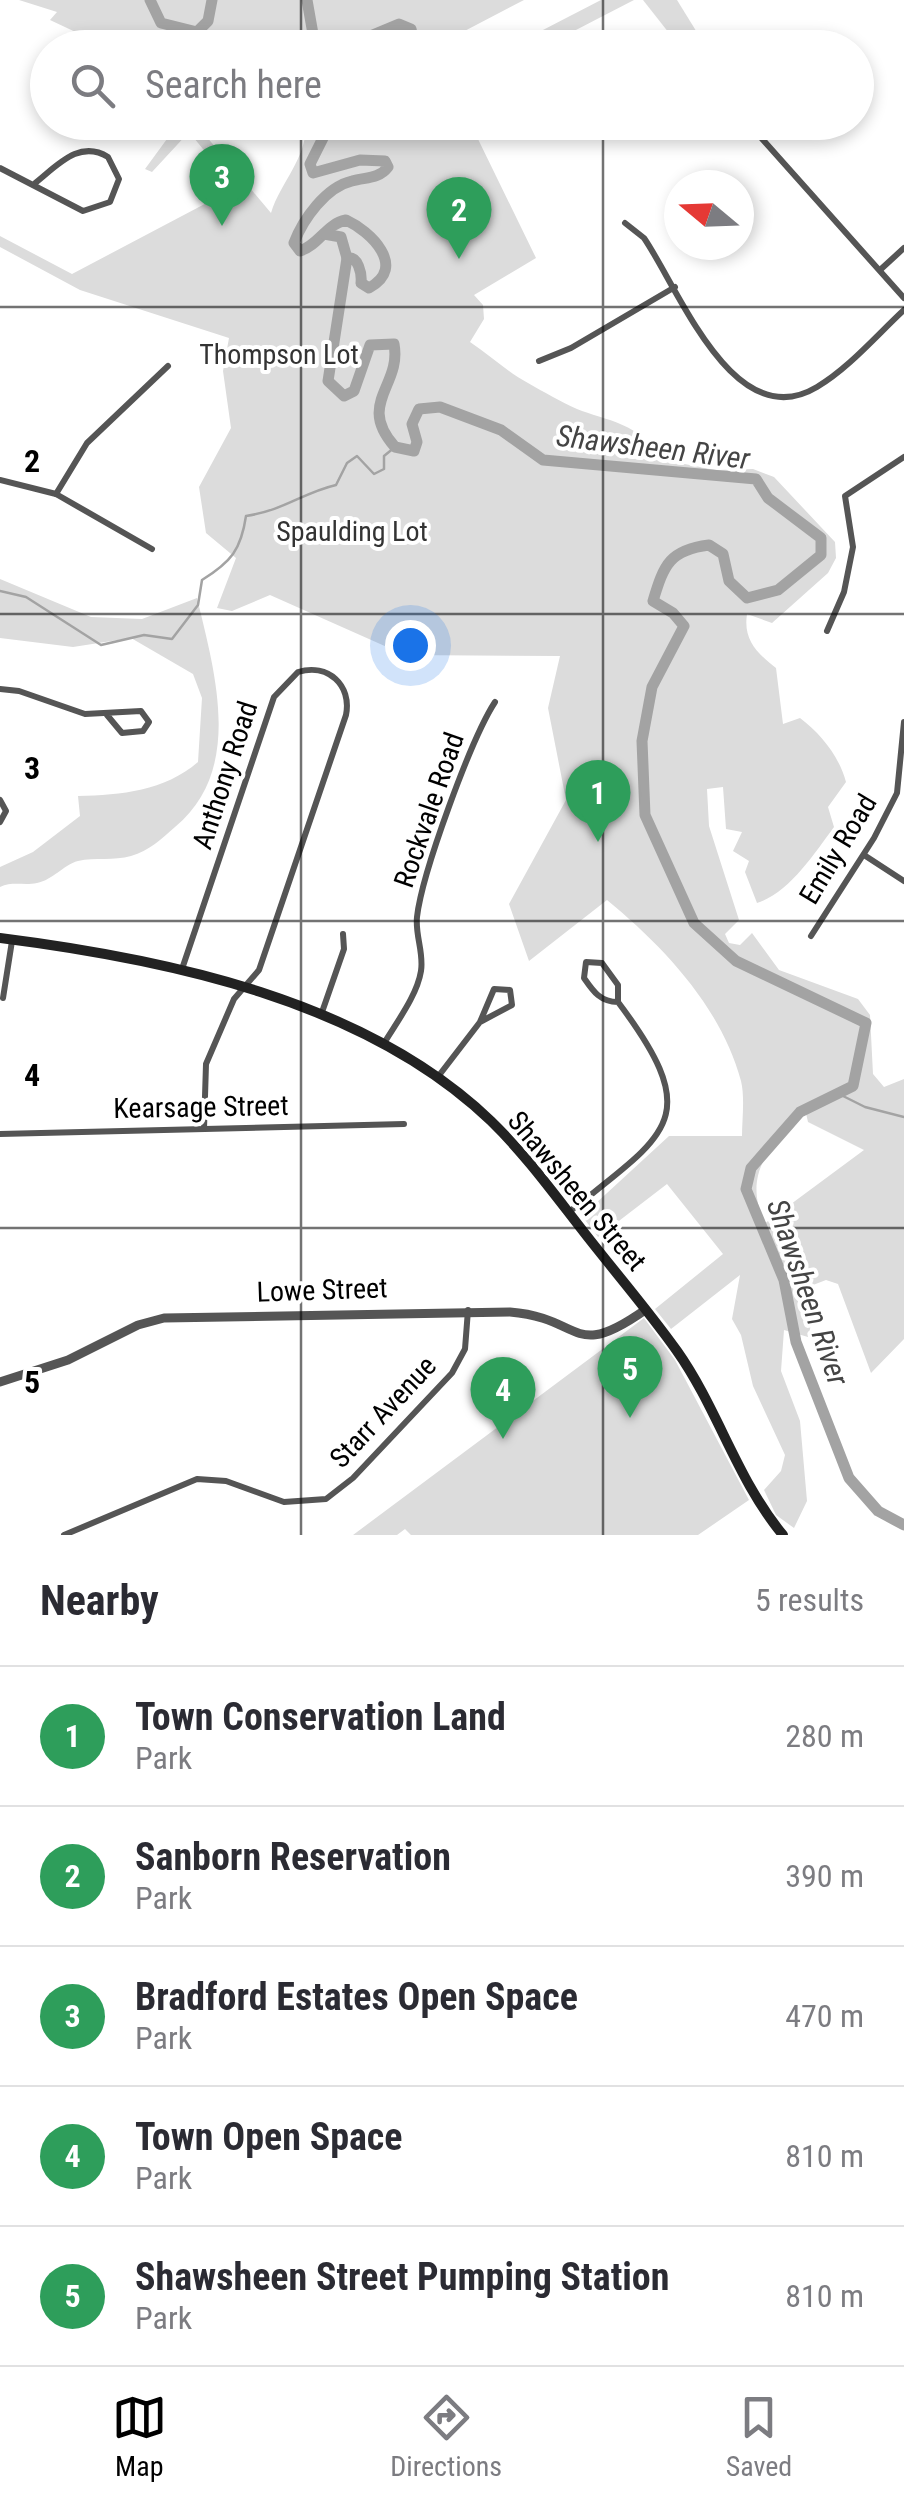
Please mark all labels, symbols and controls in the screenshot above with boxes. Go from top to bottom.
search box [30,30,874,140]
icon: search [65,58,120,113]
text: Search here [145,63,322,107]
pin: 3 [190,144,254,226]
north arrow [664,170,754,260]
pin: 2 [426,176,492,259]
park label: Thompson Lot [199,338,359,371]
water label: Shawsheen River [554,418,753,476]
text: 2 [24,442,40,480]
park label: Spaulding Lot [276,515,428,548]
your location [385,620,436,671]
street label: Anthony Road [186,697,264,853]
street label: Rockvale Road [387,728,471,892]
text: 3 [24,749,40,787]
pin: 1 [566,760,630,842]
street label: Emily Road [792,788,884,910]
text: 4 [24,1056,40,1094]
street label: Kearsage Street [113,1089,289,1125]
street label: Shawsheen Street [501,1105,653,1277]
water label: Shawsheen River [760,1194,857,1391]
street label: Lowe Street [256,1271,388,1309]
pin: 5 [598,1336,662,1418]
street label: Starr Avenue [323,1349,443,1475]
pin: 4 [470,1356,536,1439]
text: 5 [24,1363,40,1401]
text: Nearby [40,1576,159,1625]
text: 5 results [755,1581,864,1619]
text: Town Conservation Land [135,1695,506,1739]
text: 1 [64,1717,81,1755]
text: 280 m [785,1717,864,1755]
text: Park [135,1739,192,1777]
text: Sanborn Reservation [135,1835,451,1879]
text: 2 [64,1857,81,1895]
text: 390 m [785,1857,864,1895]
text: Park [135,1879,192,1917]
text: Bradford Estates Open Space [135,1975,578,2019]
text: 3 [64,1997,81,2035]
text: 470 m [785,1997,864,2035]
text: Park [135,2019,192,2057]
text: Town Open Space [135,2115,403,2159]
text: 4 [64,2137,81,2175]
text: 810 m [785,2137,864,2175]
text: Park [135,2159,192,2197]
text: Shawsheen Street Pumping Station [135,2255,669,2299]
text: 5 [64,2277,81,2315]
text: 810 m [785,2277,864,2315]
text: Park [135,2299,192,2337]
tab: Map [112,2390,167,2483]
tab: Directions [390,2390,502,2483]
tab: Saved [726,2390,792,2483]

